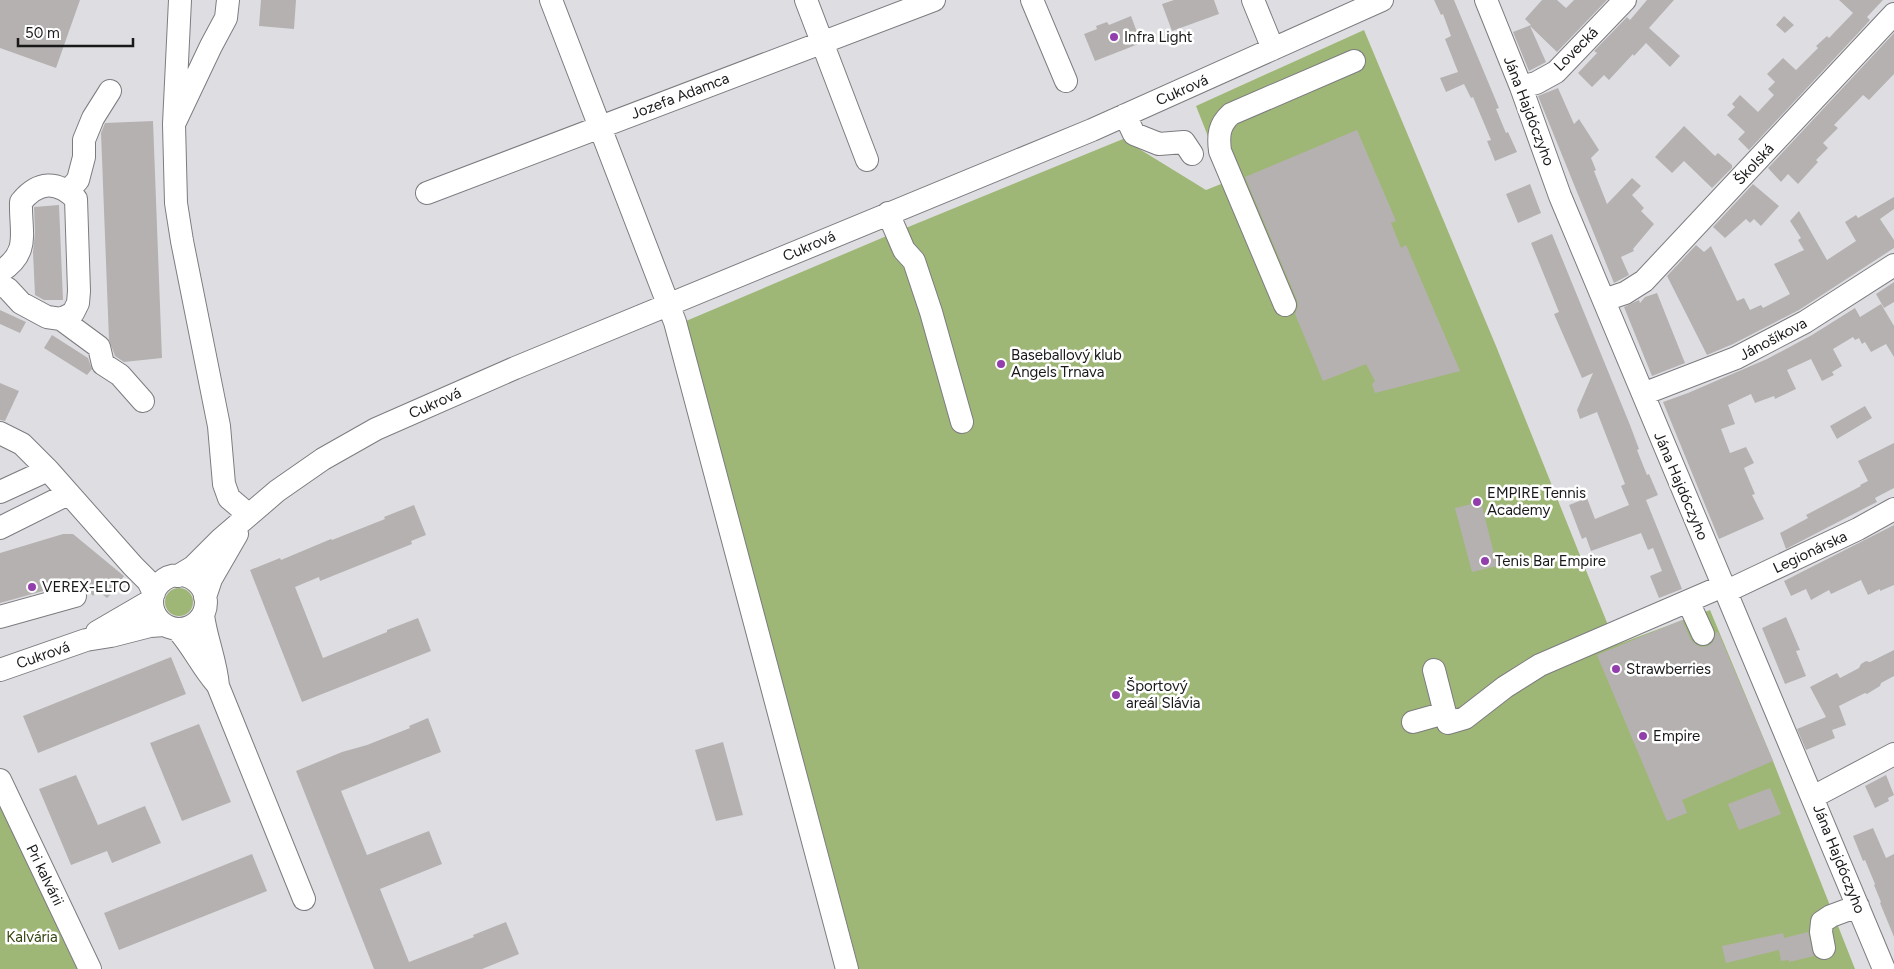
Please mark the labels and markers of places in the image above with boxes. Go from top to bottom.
place label: Infra Light [1124,28,1193,46]
marker: Infra Light [1108,31,1120,43]
place label: Baseballový klub Angels Trnava [1011,346,1122,381]
marker: Baseballový klub Angels Trnava [995,358,1007,370]
place label: EMPIRE Tennis Academy [1487,484,1586,519]
marker: EMPIRE Tennis Academy [1471,496,1483,508]
place label: Tenis Bar Empire [1495,552,1606,570]
marker: Tenis Bar Empire [1479,555,1491,567]
place label: VEREX-ELTO [42,578,131,596]
marker: VEREX-ELTO [26,581,38,593]
place label: Strawberries [1626,660,1711,678]
marker: Strawberries [1610,663,1622,675]
place label: Športový areál Slávia [1126,677,1201,712]
marker: Športový areál Slávia [1110,689,1122,701]
place label: Empire [1653,727,1700,745]
marker: Empire [1637,730,1649,742]

